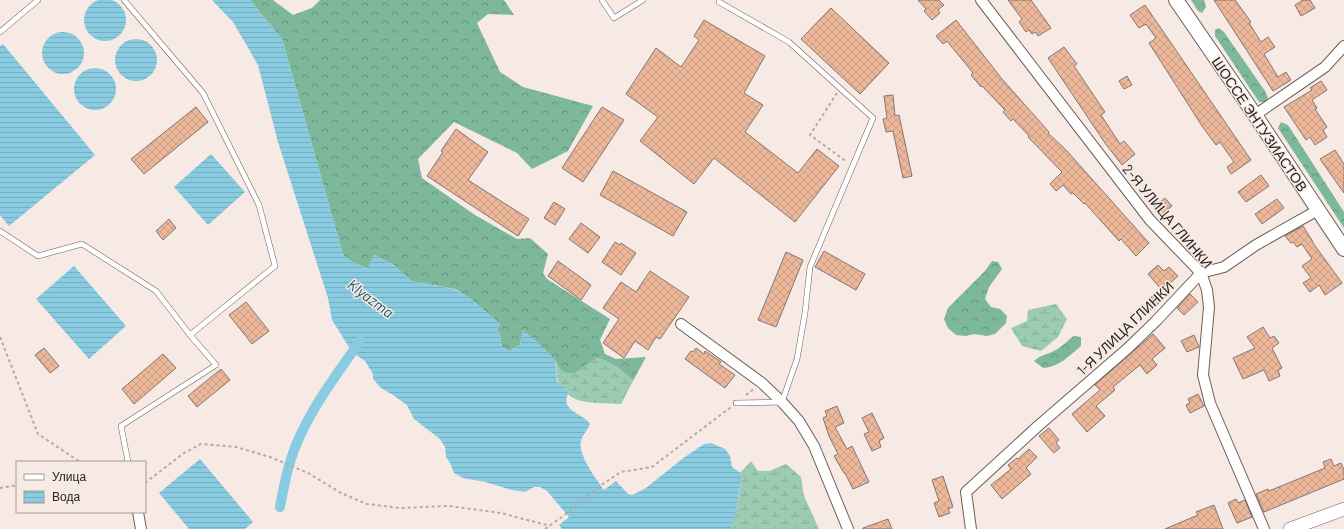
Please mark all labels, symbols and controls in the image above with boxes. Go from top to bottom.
street label: ШОССЕ ЭНТУЗИАСТОВ [1209,53,1311,195]
street label: 2-Я УЛИЦА ГЛИНКИ [1120,161,1216,271]
water label: Klyazma [344,275,398,321]
street label: 1-Я УЛИЦА ГЛИНКИ [1073,277,1177,379]
legend [16,461,146,513]
text: Улица [52,469,86,484]
text: Вода [52,489,80,504]

